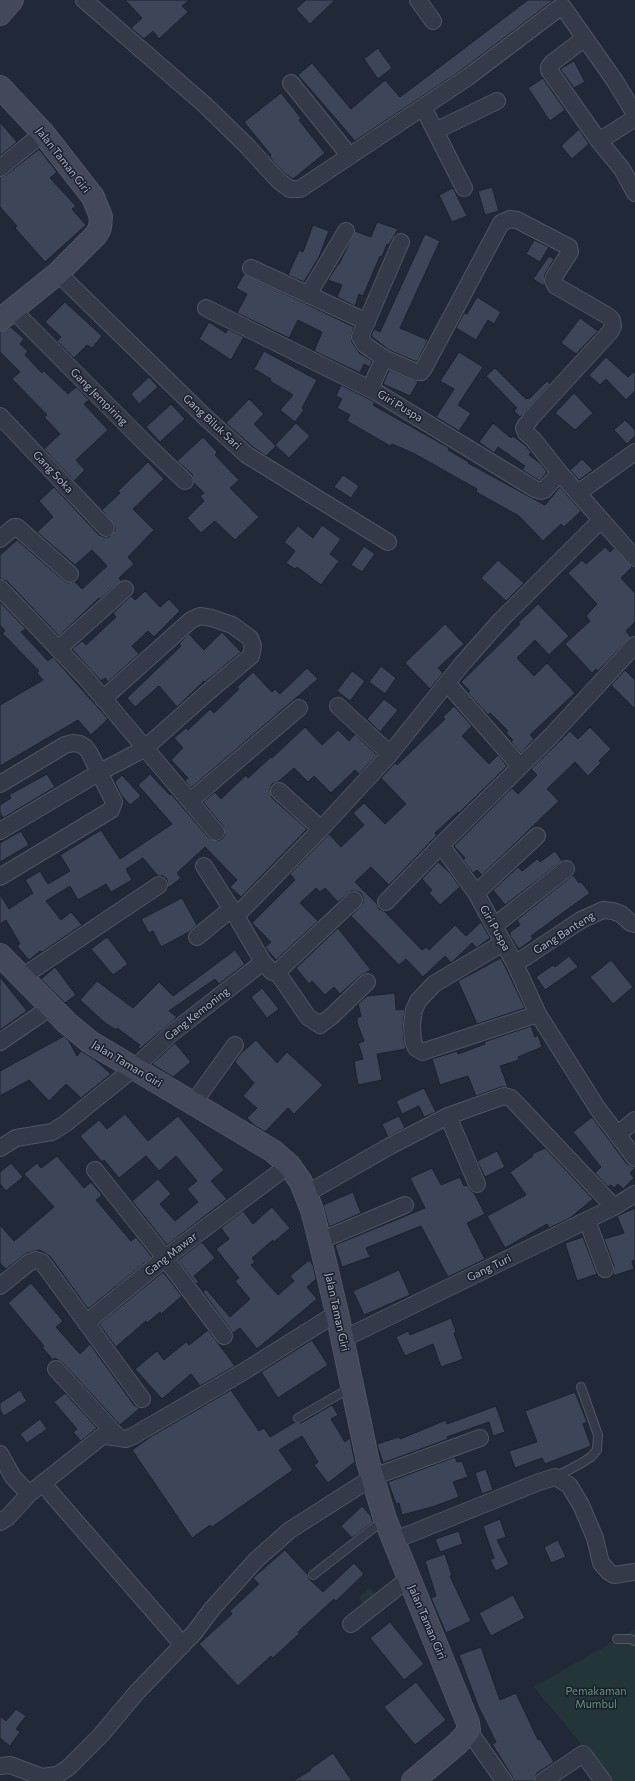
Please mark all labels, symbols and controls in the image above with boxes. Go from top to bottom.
street label: Jalan Taman Giri [33,125,93,195]
street label: Gang Jempiring [68,366,130,428]
street label: Giri Puspa [375,387,425,425]
street label: Gang Biluk Sari [180,392,244,452]
street label: Gang Soka [30,448,76,496]
street label: Giri Puspa [477,903,513,953]
street label: Gang Banteng [531,909,597,957]
street label: Gang Kemoning [162,985,232,1043]
street label: Jalan Taman Giri [89,1038,165,1090]
street label: Gang Mawar [142,1229,200,1279]
street label: Gang Turi [465,1252,513,1284]
street label: Jalan Taman Giri [322,1272,352,1352]
street label: Jalan Taman Giri [405,1583,449,1661]
park label: Pemakaman Mumbul [565,1684,627,1710]

